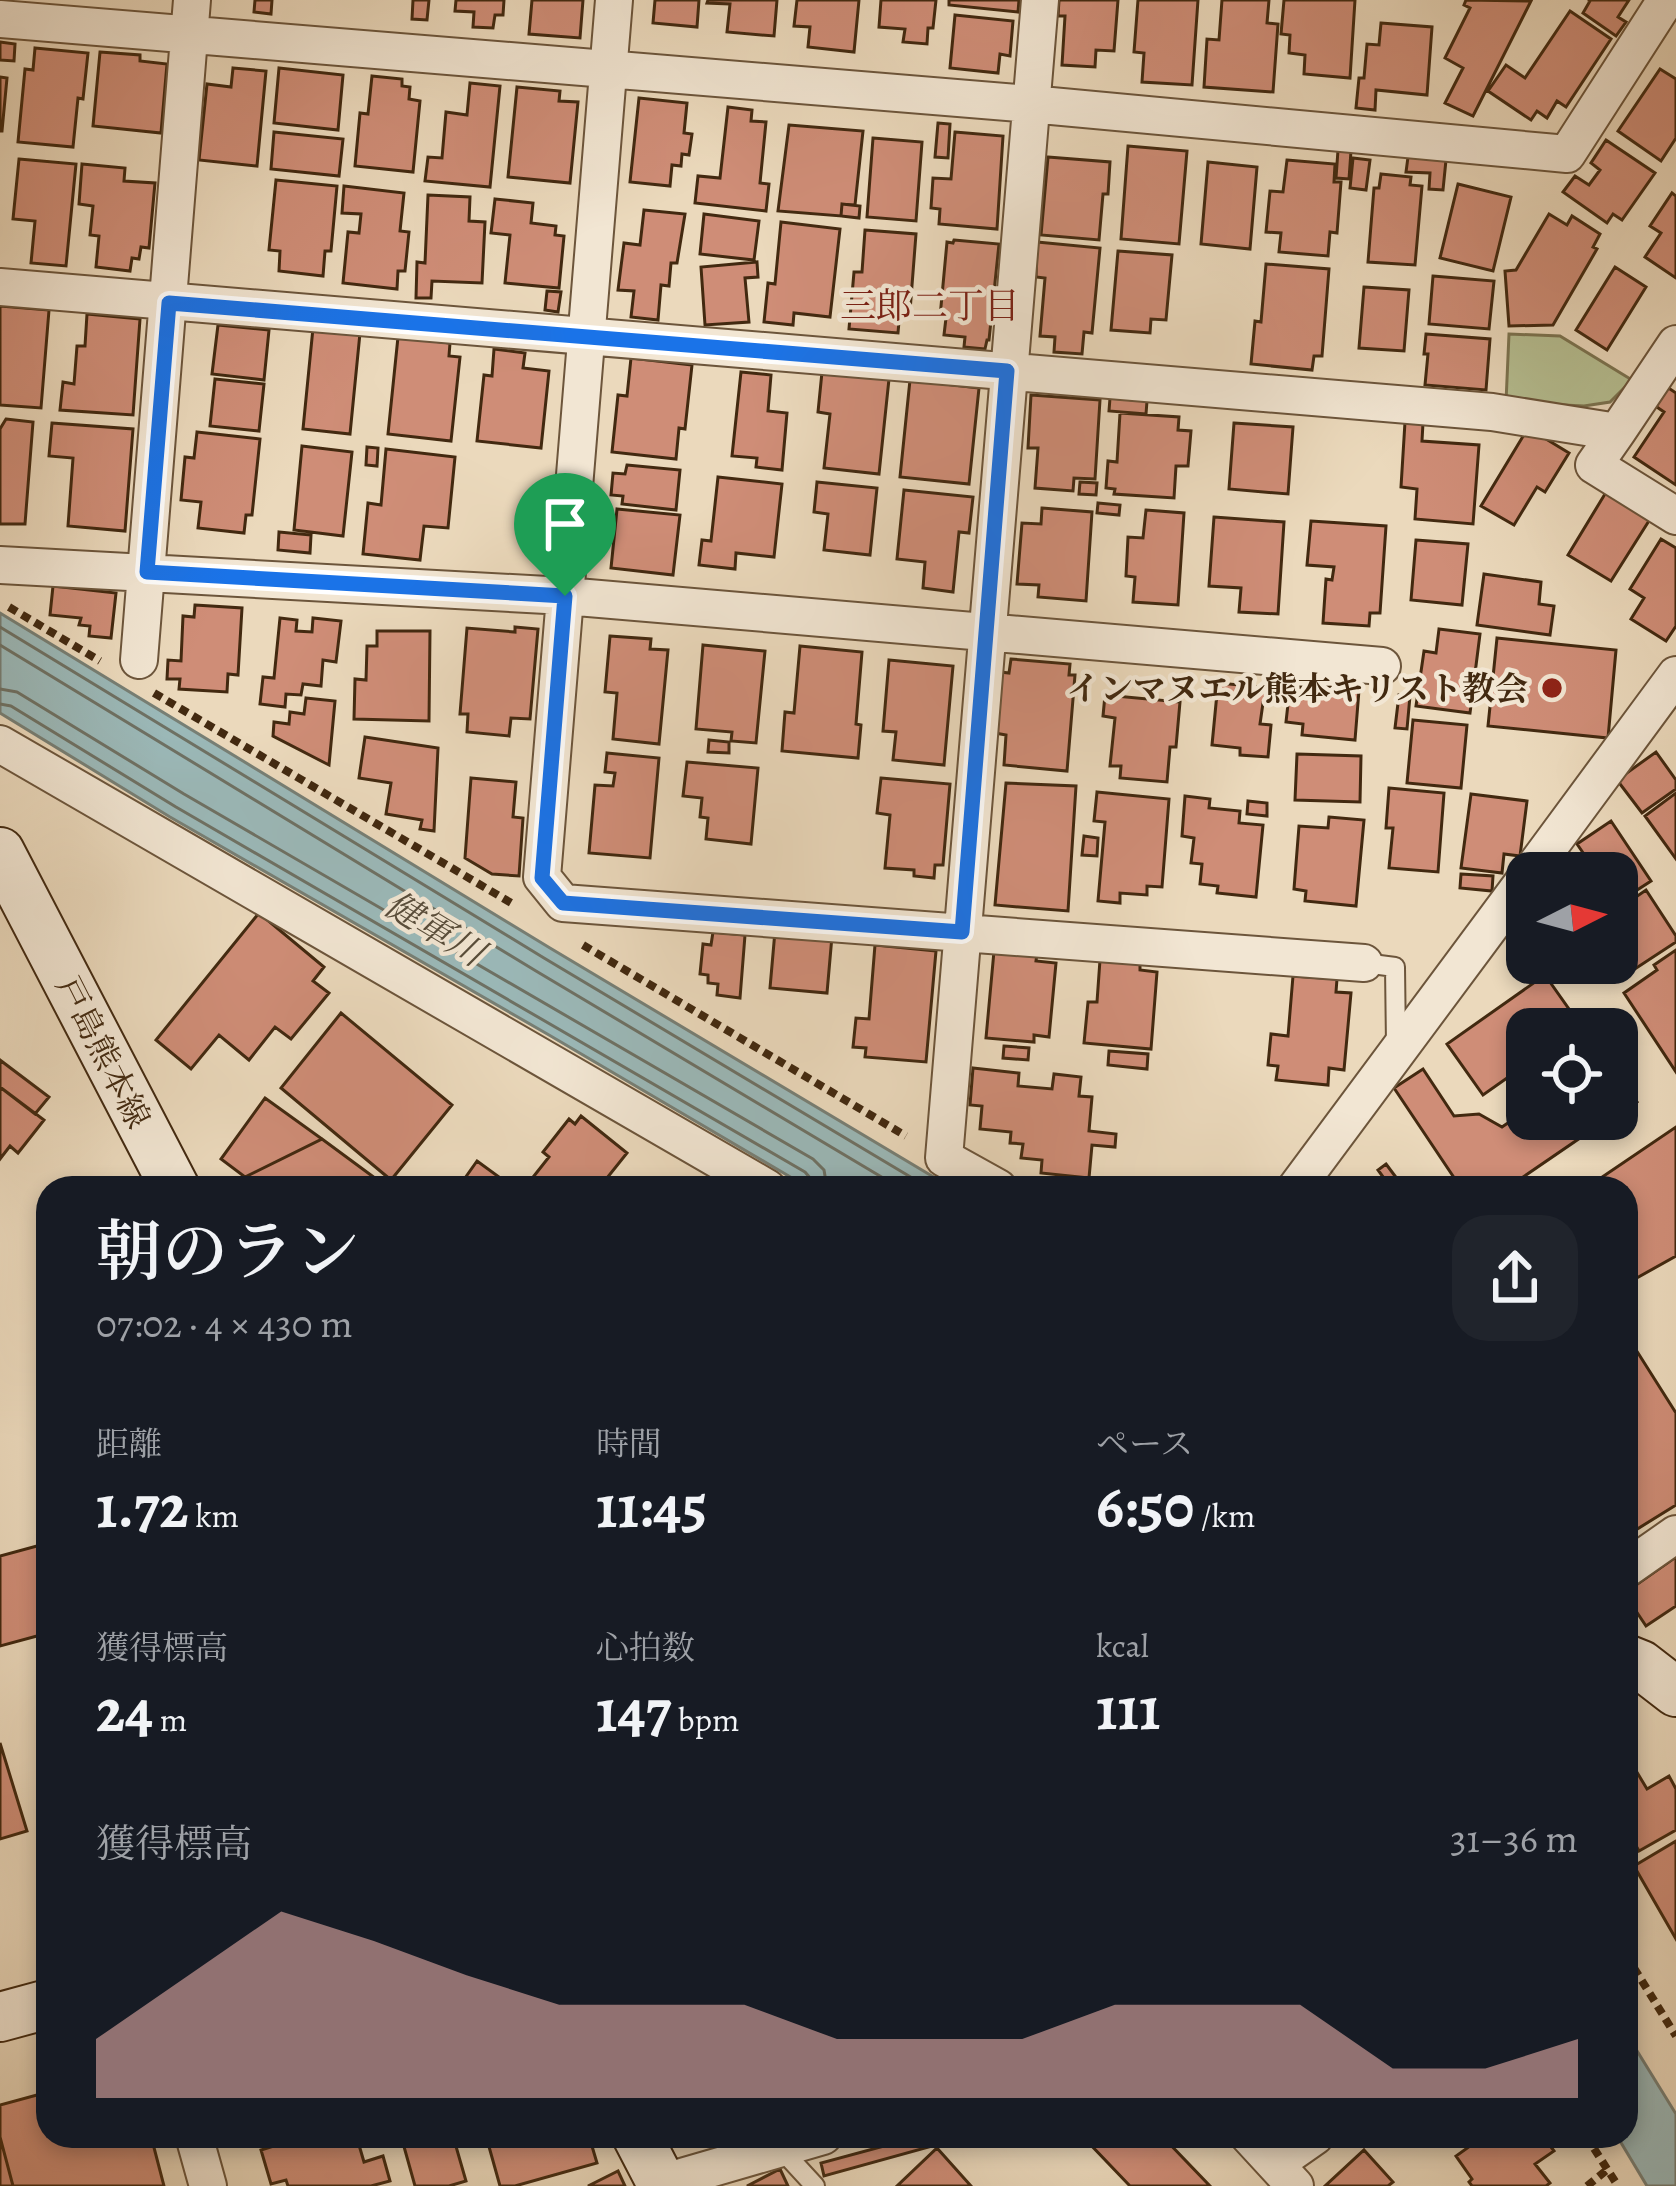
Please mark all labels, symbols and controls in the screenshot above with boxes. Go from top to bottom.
district label: 三郎二丁目 [840,281,1020,330]
pin [514,473,616,596]
icon: arrive [532,491,598,557]
place label: インマヌエル熊本キリスト教会 [1067,666,1528,711]
marker: インマヌエル熊本キリスト教会 [1539,675,1565,701]
north arrow [1506,852,1638,984]
map controls [1506,852,1638,1140]
water label: 健軍川 [376,880,497,979]
street label: 戸島熊本線 [46,969,161,1136]
button: locate [1506,1008,1638,1140]
text: 朝のラン [96,1207,360,1297]
button: share [1452,1215,1578,1341]
text: 07:02 · 4 × 430 m [96,1297,353,1350]
text: 距離 [96,1421,162,1466]
text: 時間 [596,1421,662,1466]
text: ペース [1096,1421,1193,1466]
text: 1.72 [96,1466,189,1548]
text: 11:45 [596,1466,707,1548]
text: 6:50 [1096,1466,1194,1548]
text: km [189,1493,239,1538]
text: /km [1194,1493,1255,1538]
text: kcal [1096,1623,1149,1668]
text: 獲得標高 [96,1625,228,1670]
text: 心拍数 [596,1625,695,1670]
text: 111 [1096,1668,1160,1750]
text: 24 [96,1670,153,1752]
text: 147 [596,1670,671,1752]
text: m [153,1697,187,1742]
text: bpm [671,1697,740,1742]
text: 31–36 m [1450,1812,1578,1865]
text: 獲得標高 [96,1817,252,1870]

